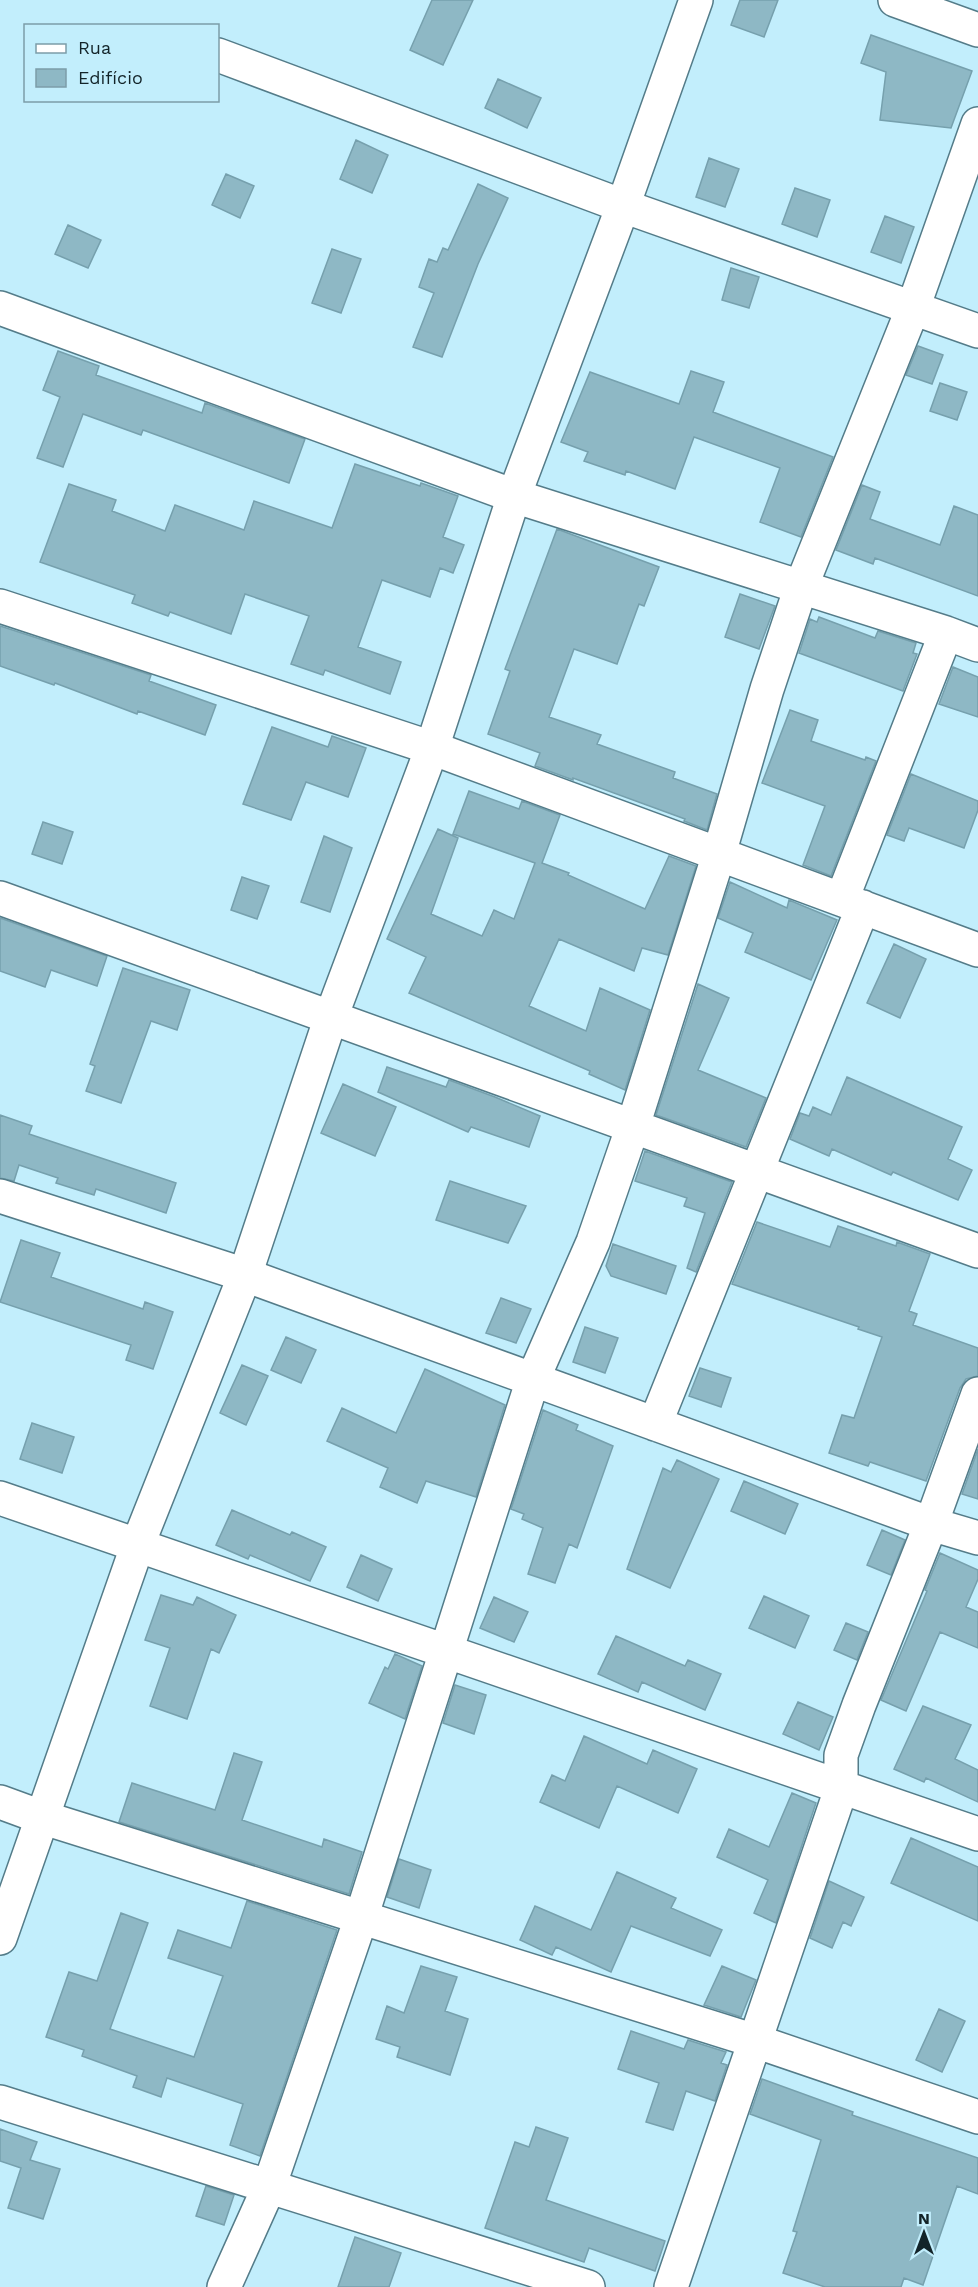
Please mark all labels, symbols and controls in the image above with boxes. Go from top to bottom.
legend [24,24,219,102]
text: Rua [78,37,111,58]
text: Edifício [78,67,143,88]
north arrow [894,2203,954,2263]
text: N [918,2209,930,2228]

